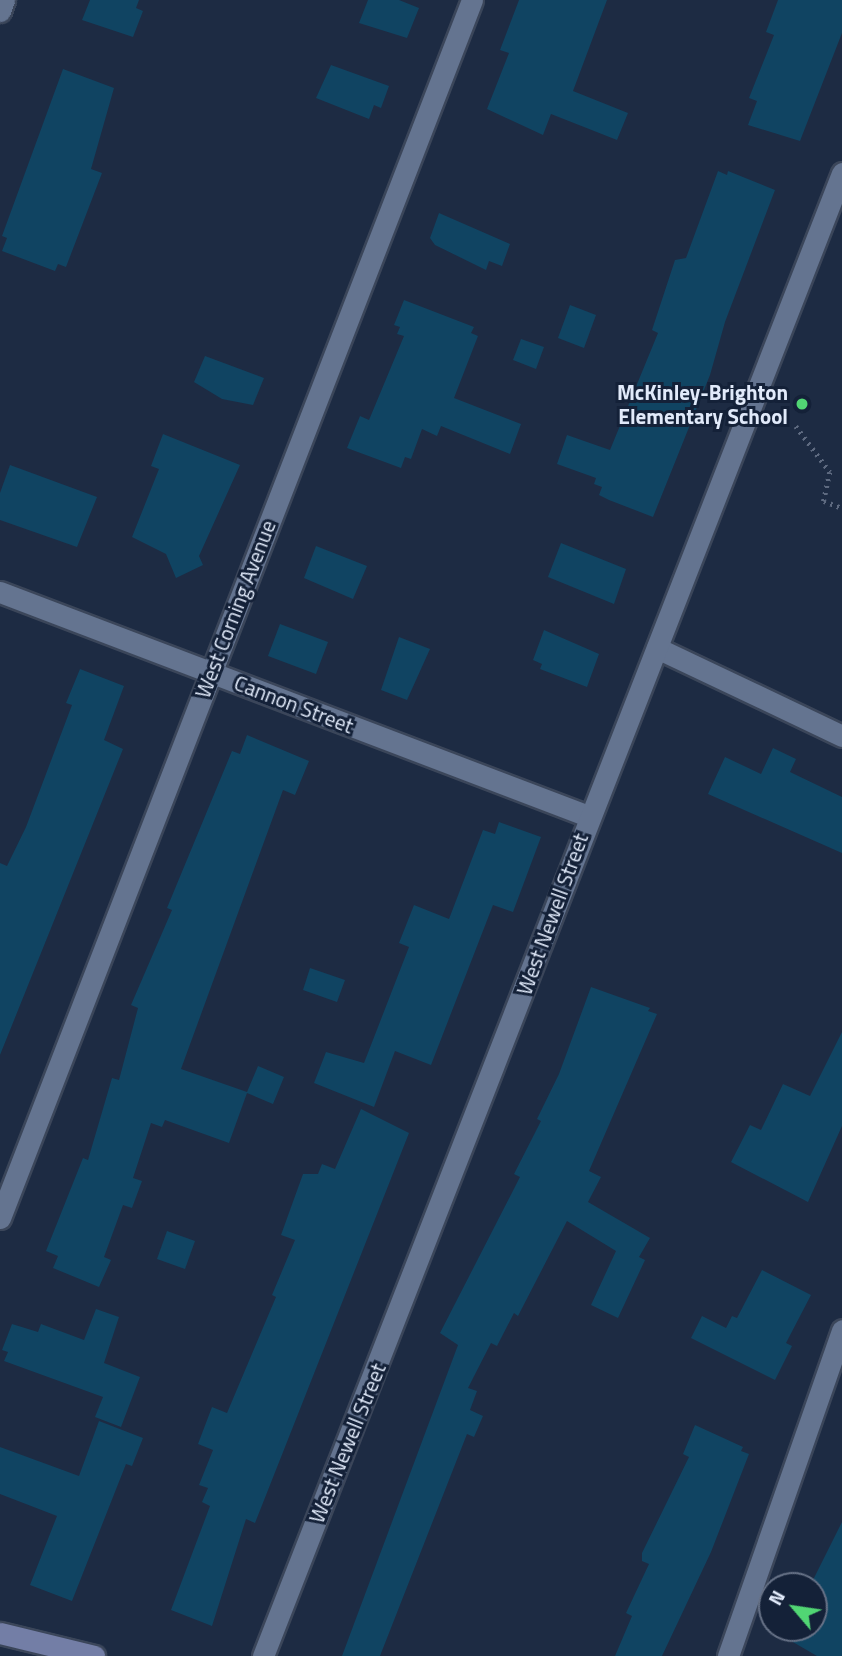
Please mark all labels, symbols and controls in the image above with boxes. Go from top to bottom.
place label: McKinley-Brighton Elementary School [617,379,788,429]
marker: McKinley-Brighton Elementary School [794,396,810,412]
street label: West Corning Avenue [189,517,281,701]
street label: Cannon Street [231,670,357,738]
street label: West Newell Street [511,830,593,998]
street label: West Newell Street [303,1359,391,1527]
north arrow [758,1572,828,1642]
text: N [760,1585,792,1610]

